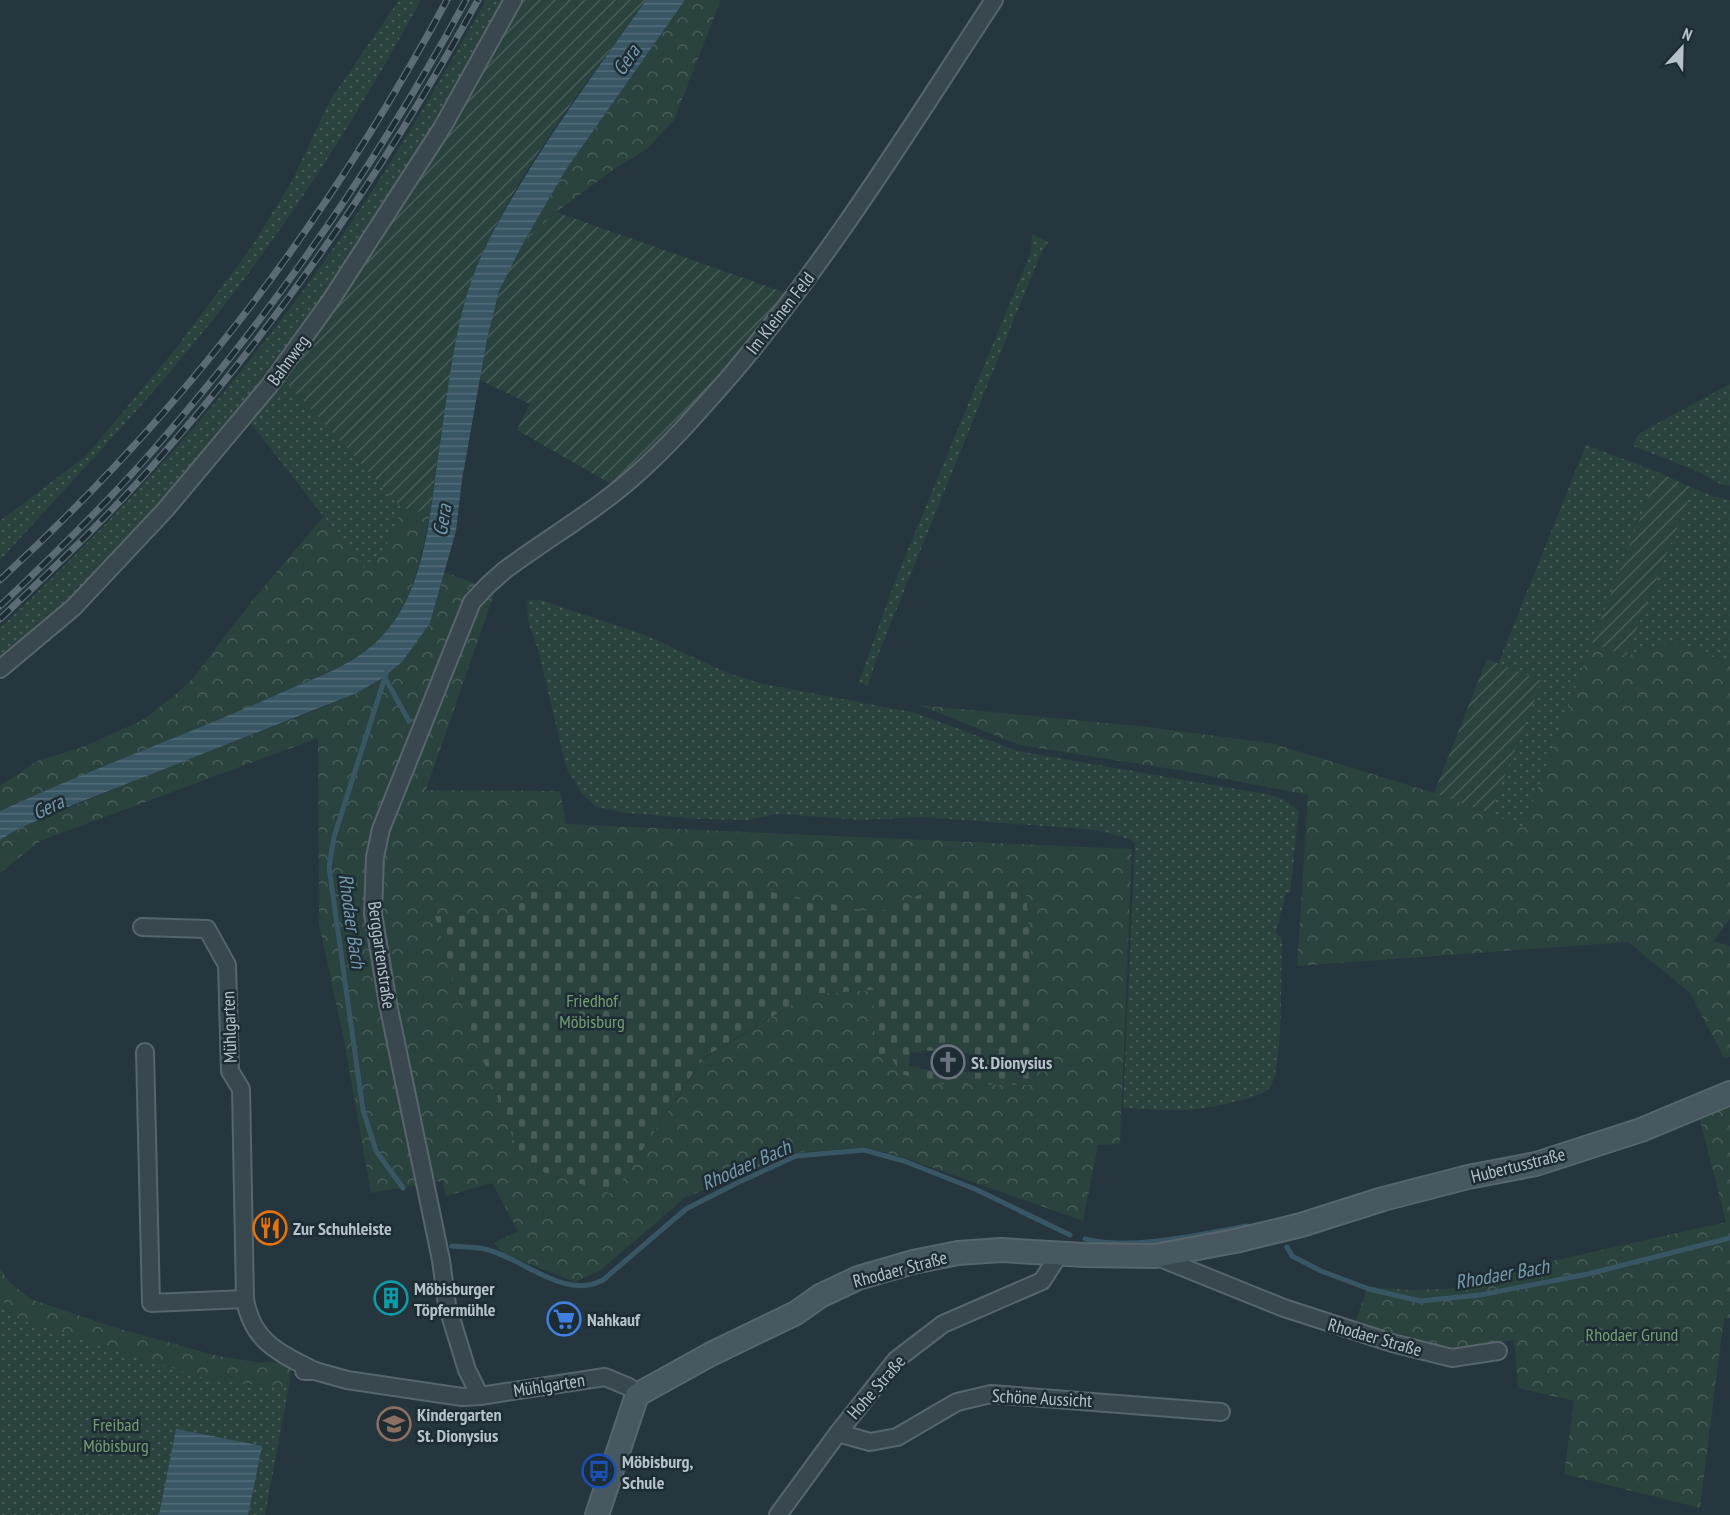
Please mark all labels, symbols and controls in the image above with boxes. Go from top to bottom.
north arrow [1652,18,1712,78]
text: N [1680,23,1695,45]
water label: Gera [606,39,646,80]
street label: Im Kleinen Feld [741,267,819,359]
street label: Bahnweg [262,330,314,390]
water label: Gera [427,501,457,538]
water label: Gera [28,788,69,825]
water label: Rhodaer Bach [333,872,372,971]
street label: Berggartenstraße [363,900,401,1010]
park label: Friedhof Möbisburg [559,989,625,1033]
street label: Mühlgarten [216,991,242,1063]
church icon: St. Dionysius [930,1044,966,1080]
place label: St. Dionysius [971,1051,1052,1074]
water label: Rhodaer Bach [697,1133,796,1196]
street label: Hubertusstraße [1468,1142,1568,1188]
restaurant icon: Zur Schuhleiste [252,1210,288,1246]
place label: Zur Schuhleiste [293,1217,392,1240]
street label: Rhodaer Straße [850,1245,950,1293]
water label: Rhodaer Bach [1453,1253,1552,1295]
place label: Möbisburger Töpfermühle [414,1277,496,1321]
building icon: Möbisburger Töpfermühle [373,1280,409,1316]
supermarket icon: Nahkauf [546,1301,582,1337]
place label: Nahkauf [587,1308,641,1331]
street label: Rhodaer Straße [1325,1313,1425,1361]
park label: Rhodaer Grund [1586,1323,1678,1346]
street label: Hohe Straße [842,1350,910,1424]
street label: Mühlgarten [512,1368,586,1402]
street label: Schöne Aussicht [991,1384,1093,1412]
place label: Kindergarten St. Dionysius [417,1403,502,1447]
school or university icon: Kindergarten St. Dionysius [376,1406,412,1442]
park label: Freibad Möbisburg [83,1413,149,1457]
place label: Möbisburg, Schule [622,1450,694,1494]
bus stop icon: Möbisburg, Schule [581,1453,617,1489]

